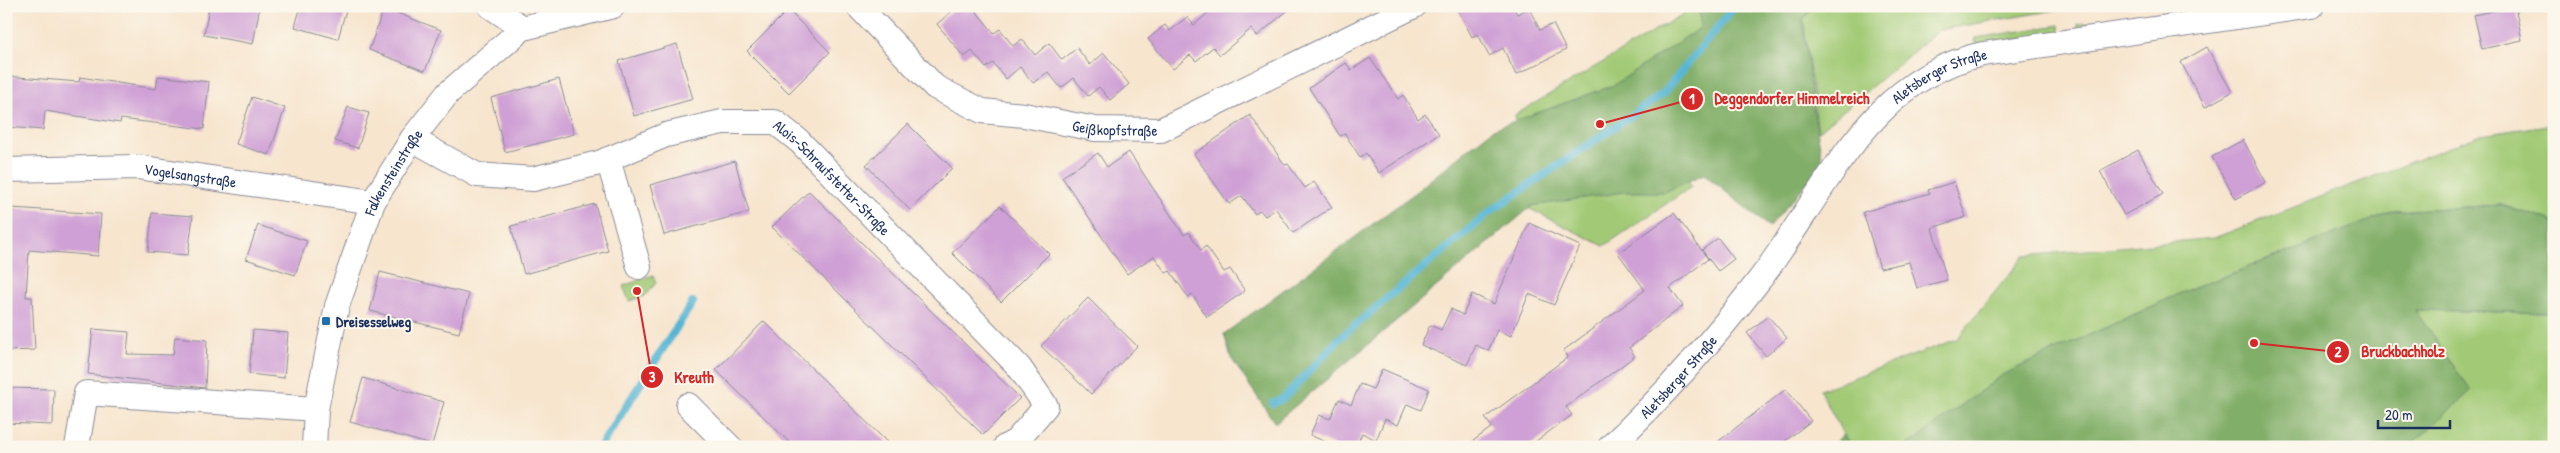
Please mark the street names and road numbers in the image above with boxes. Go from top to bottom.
street label: Aletsberger Straße [1886,43,1988,108]
street label: Alois-Schraufstetter-Straße [769,114,896,240]
street label: Geißkopfstraße [1071,114,1158,140]
street label: Falkensteinstraße [358,124,427,219]
street label: Vogelsangstraße [143,158,238,192]
street label: Aletsberger Straße [1635,330,1721,423]

